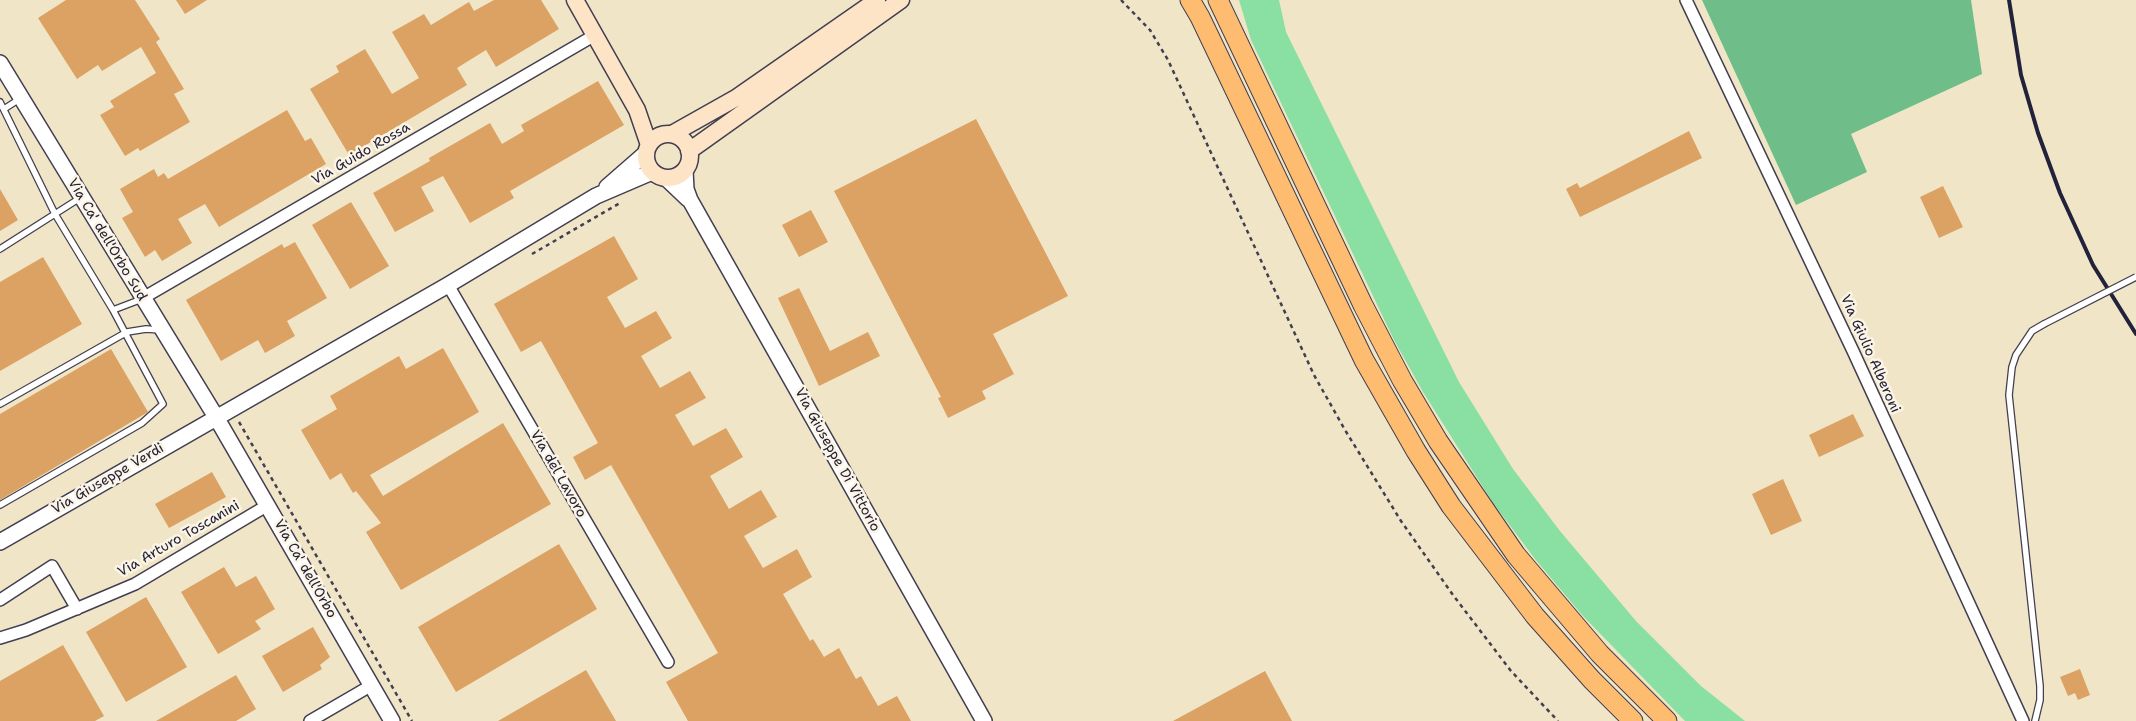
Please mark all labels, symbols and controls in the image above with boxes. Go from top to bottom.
street label: Via Guido Rossa [309,119,413,189]
street label: Via Ca' dell'Orbo Sud [64,176,150,304]
street label: Via Giulio Alberoni [1836,292,1904,416]
street label: Via Giuseppe Di Vittorio [790,385,884,535]
street label: Via del Lavoro [526,427,590,521]
street label: Via Giuseppe Verdi [49,440,167,518]
street label: Via Arturo Toscanini [115,497,243,581]
street label: Via Ca' dell'Orbo [270,517,340,621]

